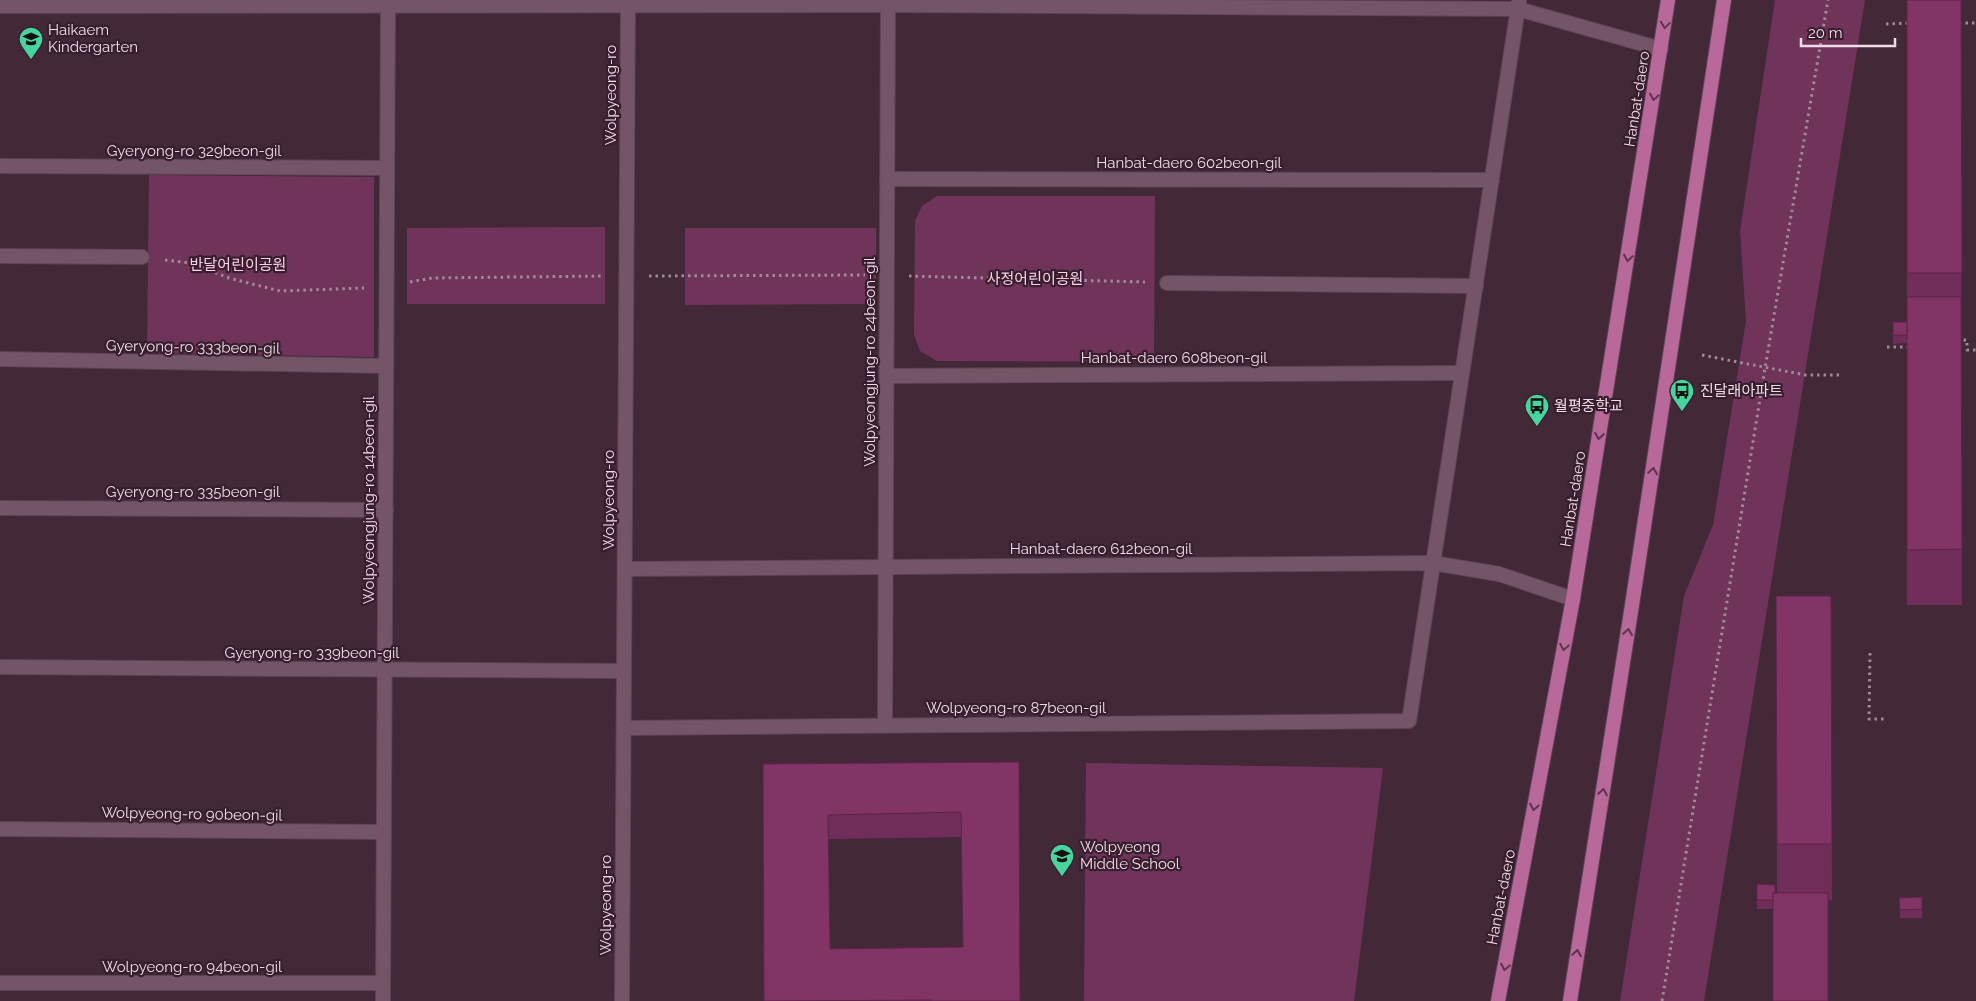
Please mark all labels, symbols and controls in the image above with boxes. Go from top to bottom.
scale bar [1801,15,1895,47]
place label: Haikaem Kindergarten [48,21,138,56]
one-way arrow [1660,21,1671,29]
text: 20 m [1808,24,1843,42]
school or university icon: Haikaem Kindergarten [18,26,44,60]
street label: Wolpyeong-ro [602,45,620,145]
street label: Hanbat-daero [1621,50,1653,148]
one-way arrow [1649,93,1659,102]
street label: Gyeryong-ro 329beon-gil [107,142,282,160]
street label: Hanbat-daero 602beon-gil [1096,154,1283,172]
one-way arrow [1623,253,1633,262]
park label: 반달어린이공원 [190,256,286,274]
street label: Wolpyeongjung-ro 24beon-gil [861,256,879,467]
park label: 사정어린이공원 [987,270,1083,288]
street label: Gyeryong-ro 333beon-gil [106,336,281,358]
street label: Hanbat-daero 608beon-gil [1081,349,1268,367]
bus stop icon: 진달래아파트 [1669,378,1695,412]
place label: 진달래아파트 [1700,382,1783,400]
bus stop icon: 월평중학교 [1524,393,1550,427]
street label: Wolpyeongjung-ro 14beon-gil [360,395,378,604]
place label: 월평중학교 [1554,397,1623,415]
one-way arrow [1595,431,1605,440]
street label: Wolpyeong-ro [600,450,618,550]
street label: Hanbat-daero [1557,450,1589,548]
one-way arrow [1647,467,1657,476]
street label: Gyeryong-ro 335beon-gil [106,483,281,501]
street label: Hanbat-daero 612beon-gil [1010,540,1193,558]
one-way arrow [1622,627,1633,635]
one-way arrow [1559,643,1570,652]
street label: Gyeryong-ro 339beon-gil [225,644,400,662]
street label: Wolpyeong-ro 87beon-gil [926,699,1107,717]
one-way arrow [1597,788,1607,797]
street label: Wolpyeong-ro 90beon-gil [101,803,284,825]
one-way arrow [1530,803,1540,811]
place label: Wolpyeong Middle School [1080,838,1181,873]
school or university icon: Wolpyeong Middle School [1049,843,1075,877]
street label: Hanbat-daero [1483,848,1519,946]
street label: Wolpyeong-ro [597,855,615,955]
one-way arrow [1572,948,1582,957]
street label: Wolpyeong-ro 94beon-gil [102,958,283,976]
one-way arrow [1500,962,1510,971]

